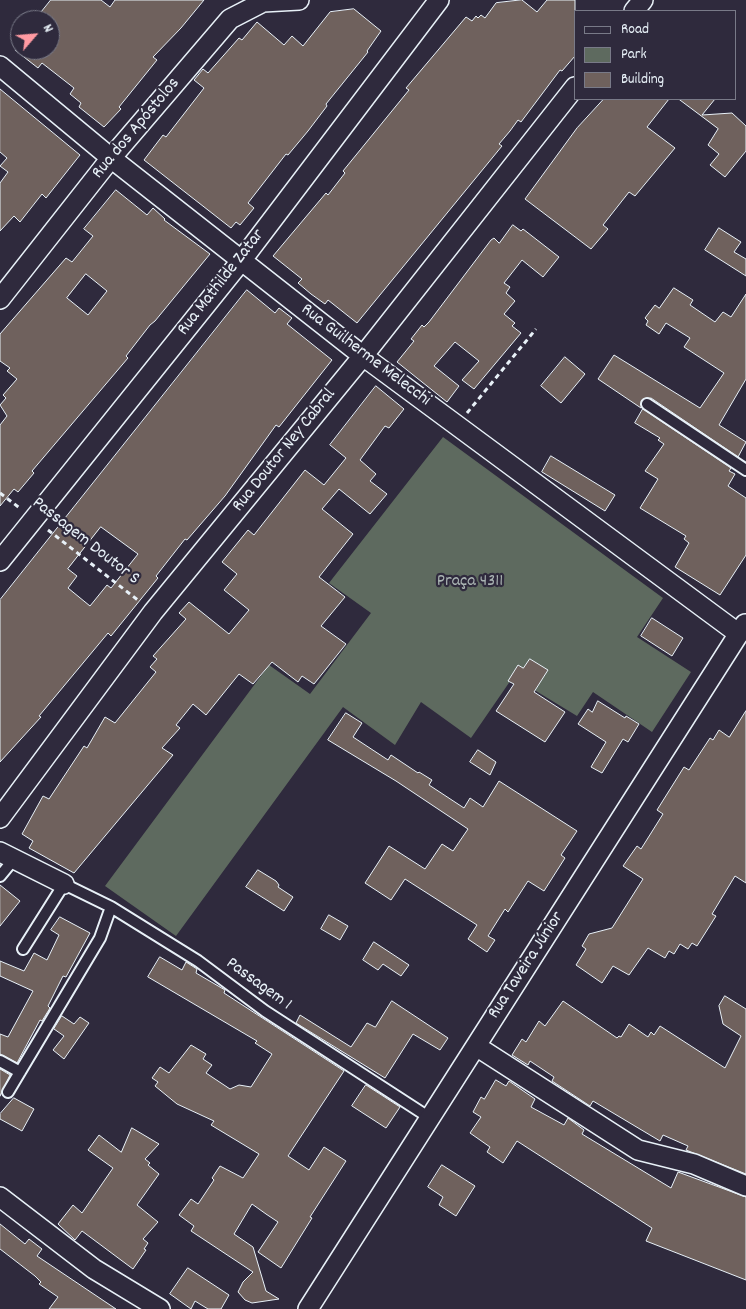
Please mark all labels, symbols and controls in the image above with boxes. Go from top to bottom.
north arrow [10,10,60,60]
legend [574,10,736,100]
text: Road [621,19,649,41]
text: N [37,21,58,36]
text: Park [621,44,647,66]
text: Building [621,69,664,91]
street label: Rua dos Apóstolos [88,74,186,184]
street label: Rua Mathilde Zatar [174,225,270,341]
street label: Rua Guilherme Melecchi [296,300,434,412]
street label: Rua Doutor Ney Cabral [229,385,341,517]
street label: Passagem Doutor S [27,493,143,591]
park label: Praça 4311 [437,572,503,594]
street label: Rua Taveira Júnior [484,908,570,1024]
street label: Passagem 1 [221,954,295,1016]

